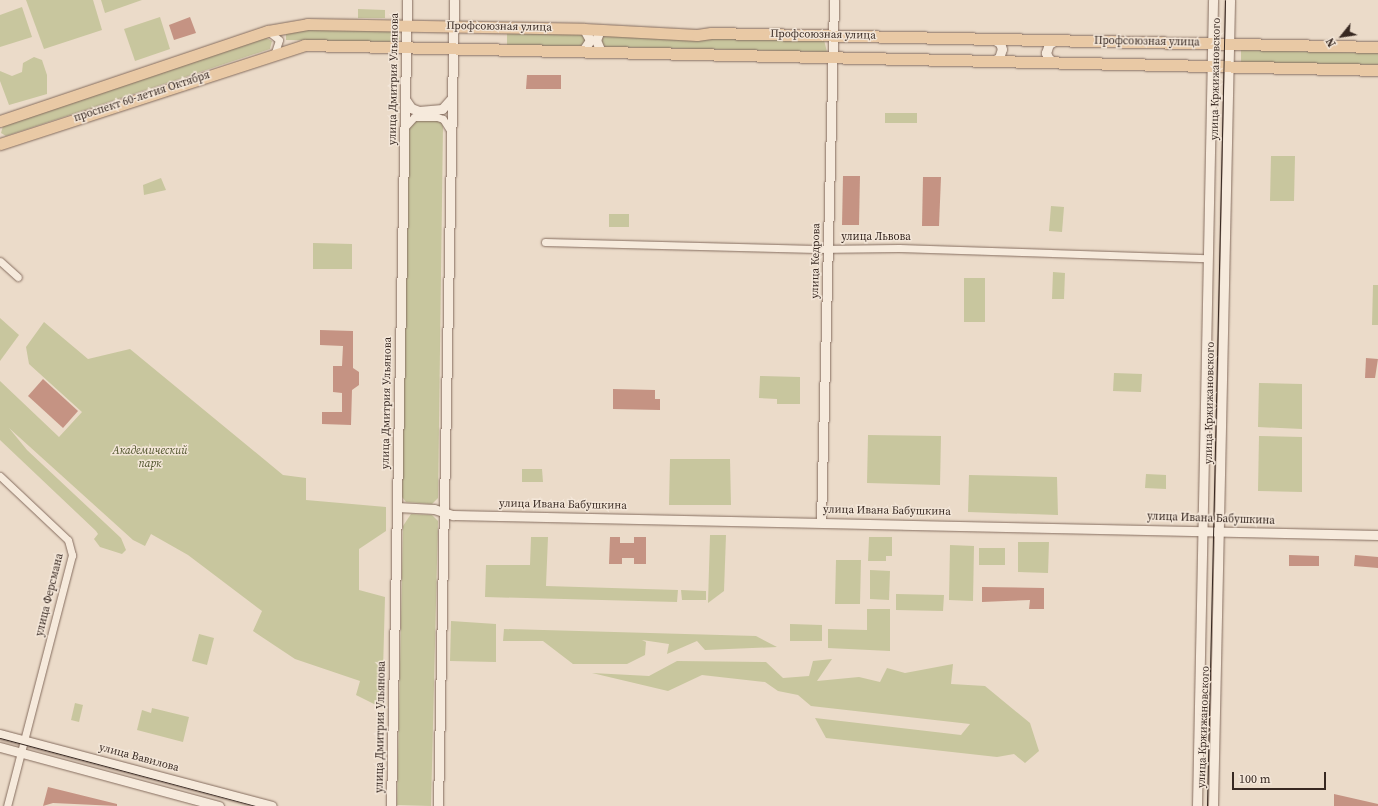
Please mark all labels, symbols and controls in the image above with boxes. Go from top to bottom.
street label: улица Дмитрия Ульянова [386,13,402,145]
north arrow [1322,16,1362,56]
street label: улица Кржижановского [1208,18,1224,140]
street label: Профсоюзная улица [446,19,552,35]
street label: Профсоюзная улица [770,27,876,43]
street label: Профсоюзная улица [1094,34,1200,50]
text: N [1323,35,1340,49]
street label: проспект 60-летия Октября [72,69,212,125]
street label: улица Кедрова [809,223,823,299]
street label: улица Львова [841,230,911,244]
street label: улица Дмитрия Ульянова [379,337,395,469]
street label: улица Кржижановского [1202,342,1218,464]
park label: Академический парк [113,445,187,471]
street label: улица Ивана Бабушкина [499,497,627,513]
street label: улица Ивана Бабушкина [823,503,951,519]
street label: улица Ивана Бабушкина [1147,510,1275,528]
street label: улица Ферсмана [33,552,67,638]
street label: улица Дмитрия Ульянова [373,661,389,793]
street label: улица Кржижановского [1195,666,1213,788]
street label: улица Вавилова [98,741,180,775]
scale bar [1234,764,1328,790]
text: 100 m [1239,771,1271,787]

